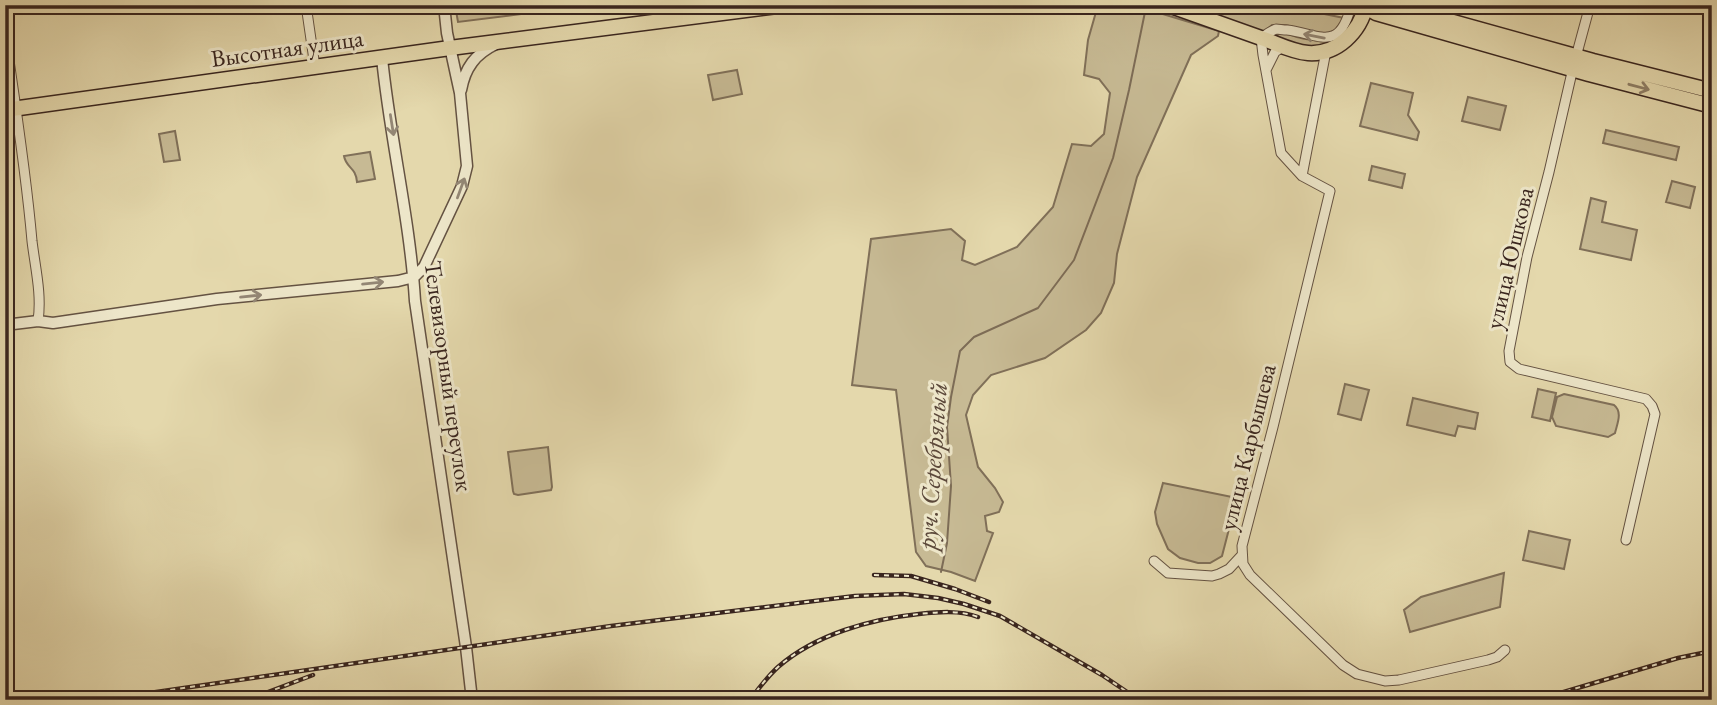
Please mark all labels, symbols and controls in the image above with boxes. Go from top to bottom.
street label: Высотная улица [209,22,366,74]
one-way arrow [1303,28,1326,42]
one-way arrow [1627,81,1650,94]
one-way arrow [386,113,399,136]
one-way arrow [455,177,468,199]
street label: улица Юшкова [1478,184,1540,332]
street label: Телевизорный переулок [417,259,481,494]
one-way arrow [361,276,384,289]
one-way arrow [239,289,262,302]
street label: улица Карбышева [1211,360,1283,533]
water label: руч. Серебряный [909,381,955,555]

